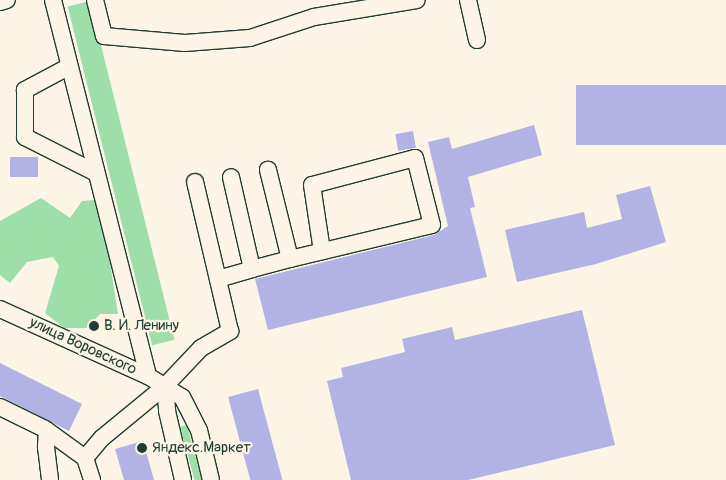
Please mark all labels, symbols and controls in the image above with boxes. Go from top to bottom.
street label: улица Воровского [27,313,139,379]
place label: В. И. Ленину [104,317,179,335]
marker: В. И. Ленину [88,320,100,332]
place label: Яндекс.Маркет [152,439,251,457]
marker: Яндекс.Маркет [136,442,148,454]

